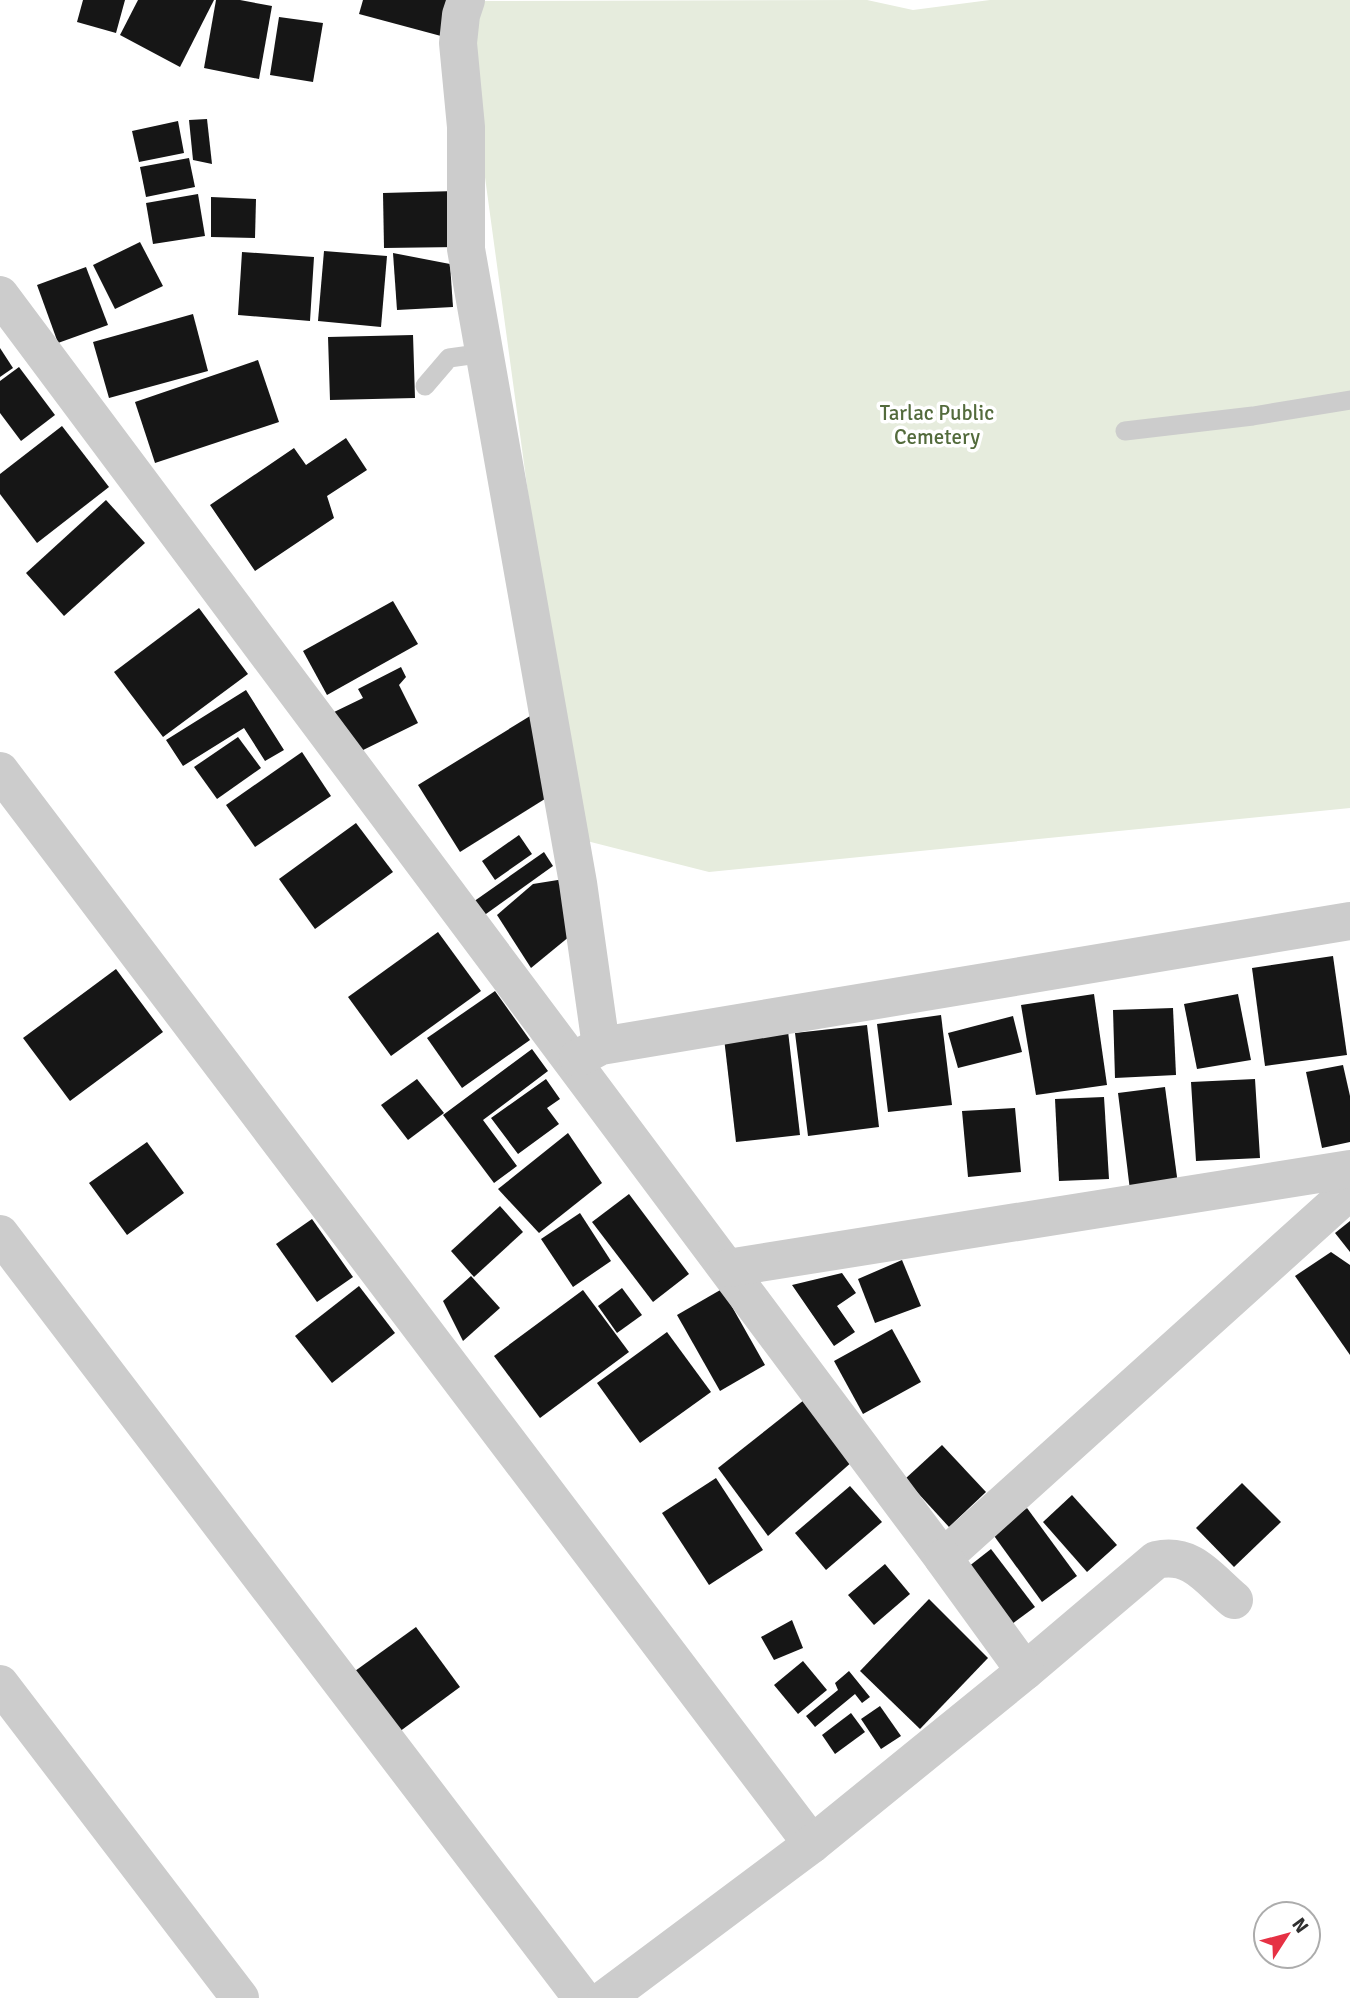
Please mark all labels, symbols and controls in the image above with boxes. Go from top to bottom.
park label: Tarlac Public Cemetery [880,400,994,450]
north arrow [1252,1900,1322,1970]
text: N [1286,1913,1314,1938]

